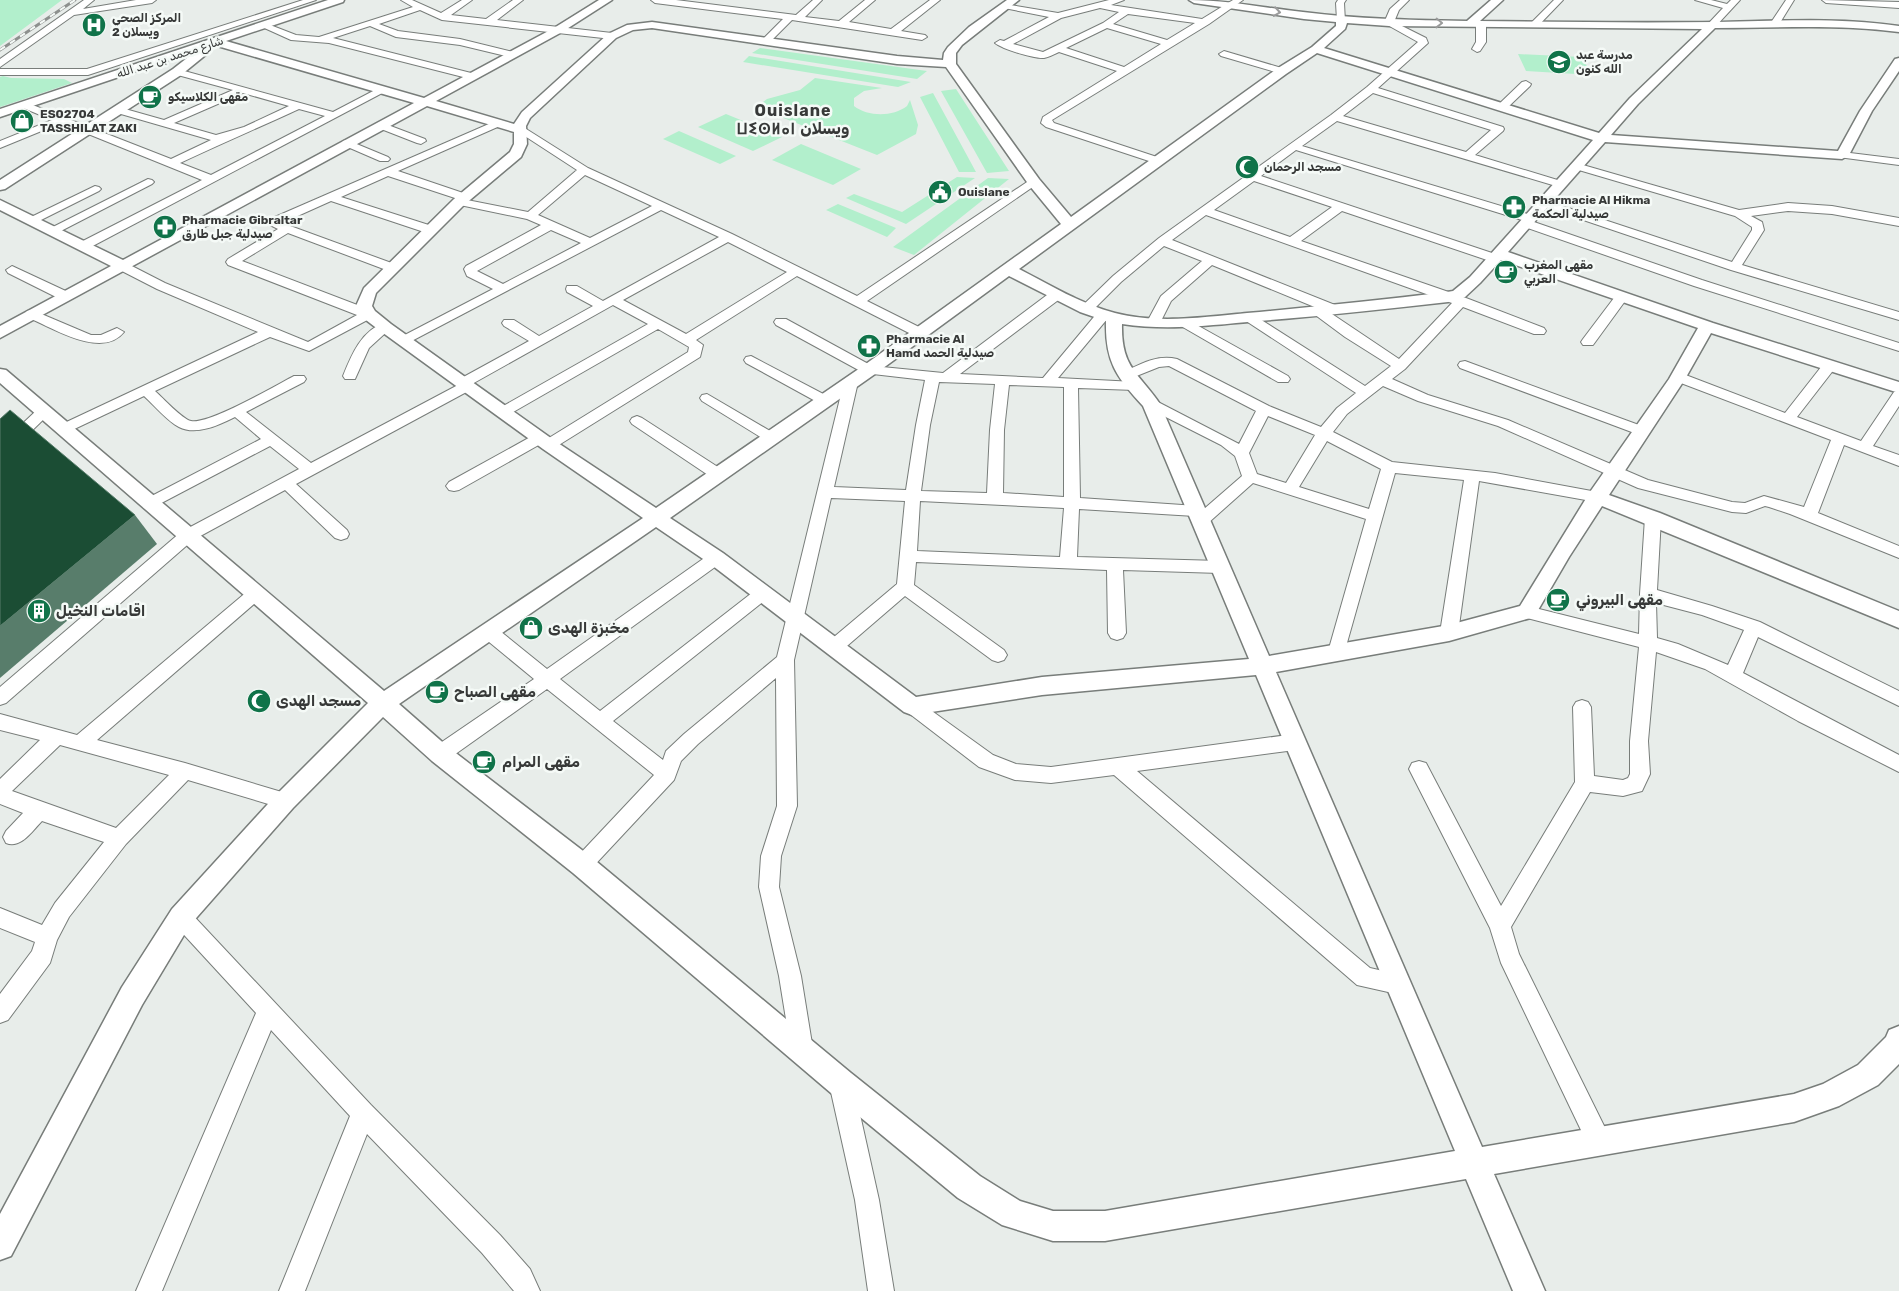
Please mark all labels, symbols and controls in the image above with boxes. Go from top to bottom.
one-way arrow [1272,6,1281,16]
place label: المركز الصحي ويسلان 2 [112,11,181,39]
hospital icon: المركز الصحي ويسلان 2 [81,12,107,38]
one-way arrow [1435,18,1443,29]
street label: شارع محمد بن عبد الله [115,33,226,83]
place label: مدرسة عبد الله كنون [1576,48,1633,76]
school or university icon: مدرسة عبد الله كنون [1546,49,1572,75]
cafe icon: مقهى الكلاسيكو [137,84,163,110]
place label: مقهى الكلاسيكو [168,90,248,104]
district label: Ouislane ⵡⵉⵙⵍⴰⵏ ويسلان [736,101,850,138]
place label: ES02704 TASSHILAT ZAKI [40,107,137,135]
shop icon: ES02704 TASSHILAT ZAKI [9,108,35,134]
mosque icon: مسجد الرحمان [1234,154,1260,180]
place label: مسجد الرحمان [1264,160,1342,174]
public building icon: Ouislane [927,179,953,205]
place label: Ouislane [958,185,1010,199]
place label: Pharmacie Al Hikma صيدلية الحكمة [1532,193,1650,221]
pharmacy icon: Pharmacie Al Hikma صيدلية الحكمة [1501,194,1527,220]
place label: Pharmacie Gibraltar صيدلية جبل طارق [182,213,303,241]
pharmacy icon: Pharmacie Gibraltar صيدلية جبل طارق [152,214,178,240]
place label: مقهى المغرب العربي [1524,258,1593,288]
cafe icon: مقهى المغرب العربي [1493,259,1519,285]
place label: Pharmacie Al Hamd صيدلية الحمد [886,332,994,360]
pharmacy icon: Pharmacie Al Hamd صيدلية الحمد [856,333,882,359]
cafe icon: مقهى البيروني [1545,587,1571,613]
place label: مقهى البيروني [1576,591,1663,612]
building icon: اقامات النخيل [26,598,52,624]
place label: اقامات النخيل [56,602,145,620]
shop icon: مخبزة الهدى [518,615,544,641]
place label: مخبزة الهدى [548,619,630,637]
cafe icon: مقهى الصباح [424,679,450,705]
place label: مقهى الصباح [454,683,536,702]
mosque icon: مسجد الهدى [246,688,272,714]
place label: مسجد الهدى [276,692,362,710]
cafe icon: مقهى المرام [471,749,497,775]
place label: مقهى المرام [502,753,580,772]

